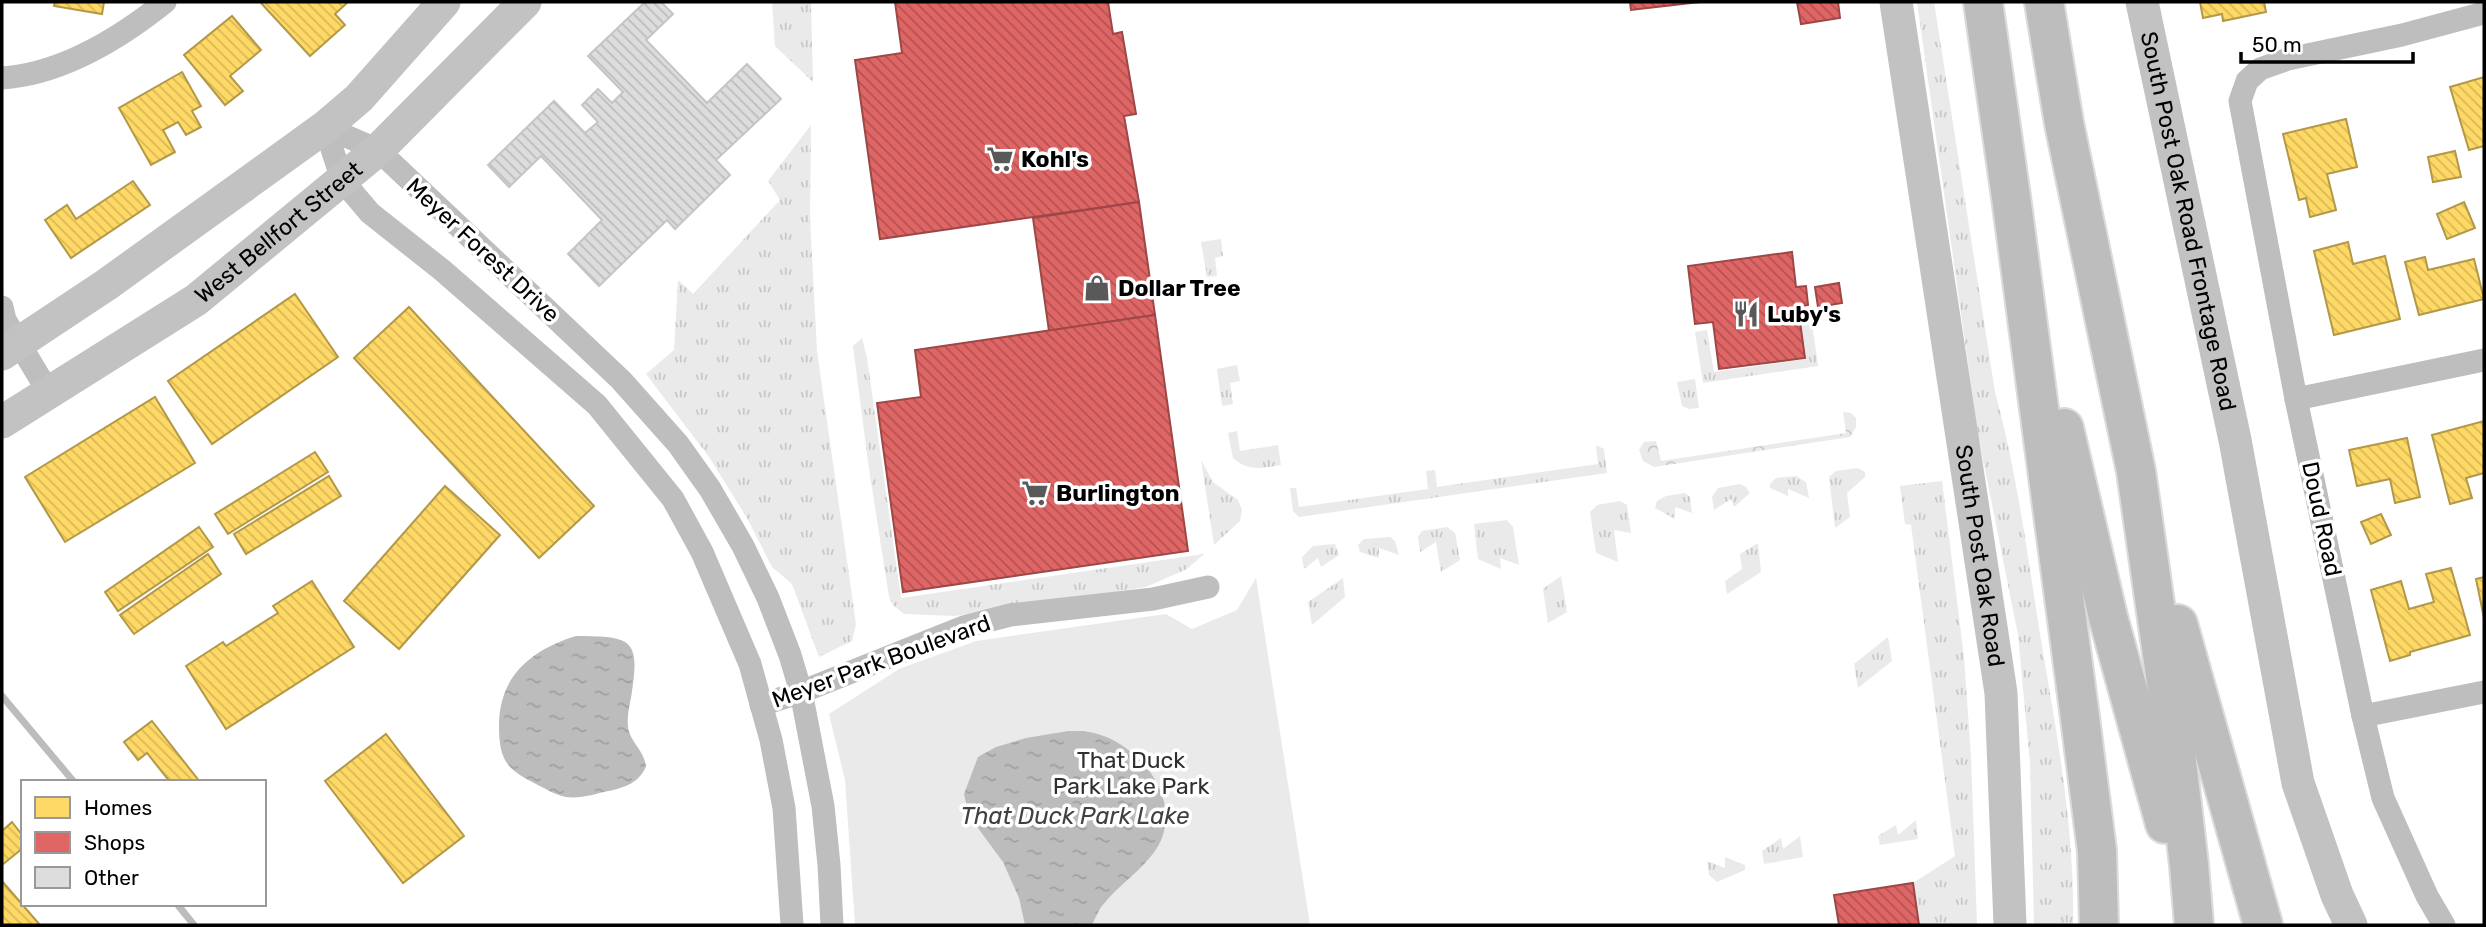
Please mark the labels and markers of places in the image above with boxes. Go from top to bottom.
supermarket icon: Kohl's [985,144,1015,174]
place label: Kohl's [1021,145,1089,173]
shop icon: Dollar Tree [1082,273,1112,303]
place label: Dollar Tree [1118,274,1241,302]
restaurant icon: Luby's [1731,299,1761,329]
place label: Luby's [1767,300,1841,328]
supermarket icon: Burlington [1020,478,1050,508]
place label: Burlington [1056,479,1180,507]

